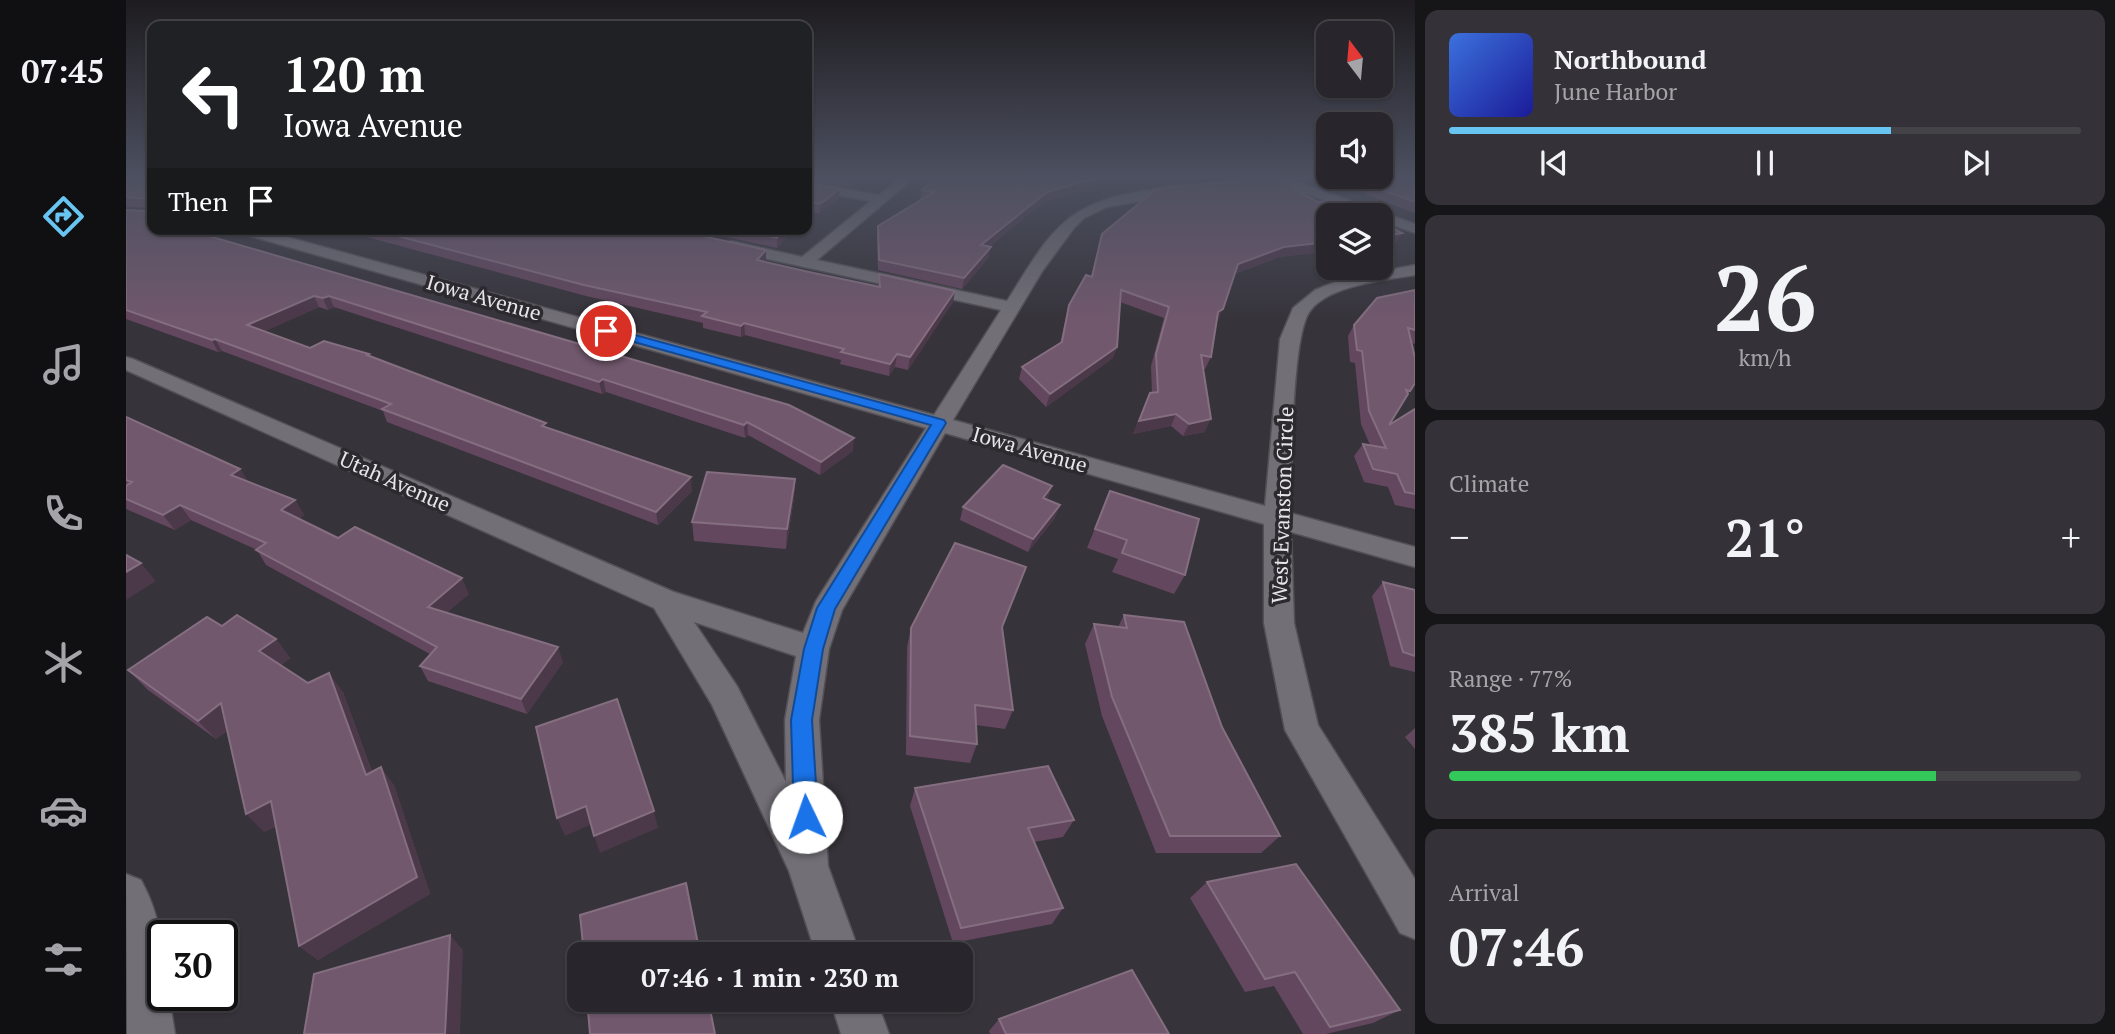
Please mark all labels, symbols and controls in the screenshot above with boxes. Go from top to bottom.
north arrow [1316,21,1393,98]
map controls [1316,21,1393,280]
text: 120 m [283,41,425,106]
text: Northbound [1554,42,1707,76]
icon: left [168,49,259,140]
text: 07:45 [21,50,105,92]
text: June Harbor [1554,76,1677,107]
text: Iowa Avenue [283,104,463,146]
button: sound [1316,112,1393,189]
icon: previous [1535,144,1573,182]
icon: pause [1746,144,1784,182]
icon: next [1957,144,1995,182]
icon: arrive [242,182,280,220]
text: Then [168,184,228,218]
icon: directions [39,192,88,241]
button: layers [1316,203,1393,280]
text: 26 [1714,236,1816,357]
street label: Iowa Avenue [423,267,545,327]
pin [576,301,636,361]
icon: arrive [587,312,625,350]
icon: music [39,340,88,389]
text: km/h [1738,342,1792,373]
street label: West Evanston Circle [1265,406,1299,604]
street label: Iowa Avenue [969,419,1091,479]
street label: Utah Avenue [335,444,455,518]
text: Climate [1449,468,1529,499]
icon: phone [39,489,88,538]
text: 21° [1725,503,1805,572]
text: − [1449,512,1469,562]
text: + [2061,512,2081,562]
icon: climate [39,638,88,687]
text: Range · 77% [1449,663,1572,694]
text: 385 km [1449,698,1630,767]
position arrow [769,780,843,854]
icon: car [39,786,88,835]
text: Arrival [1449,877,1520,908]
text: 07:46 [1449,912,1584,981]
speed limit sign: 30 [147,920,238,1011]
icon: filters [39,935,88,984]
text: 07:46 · 1 min · 230 m [641,960,899,994]

